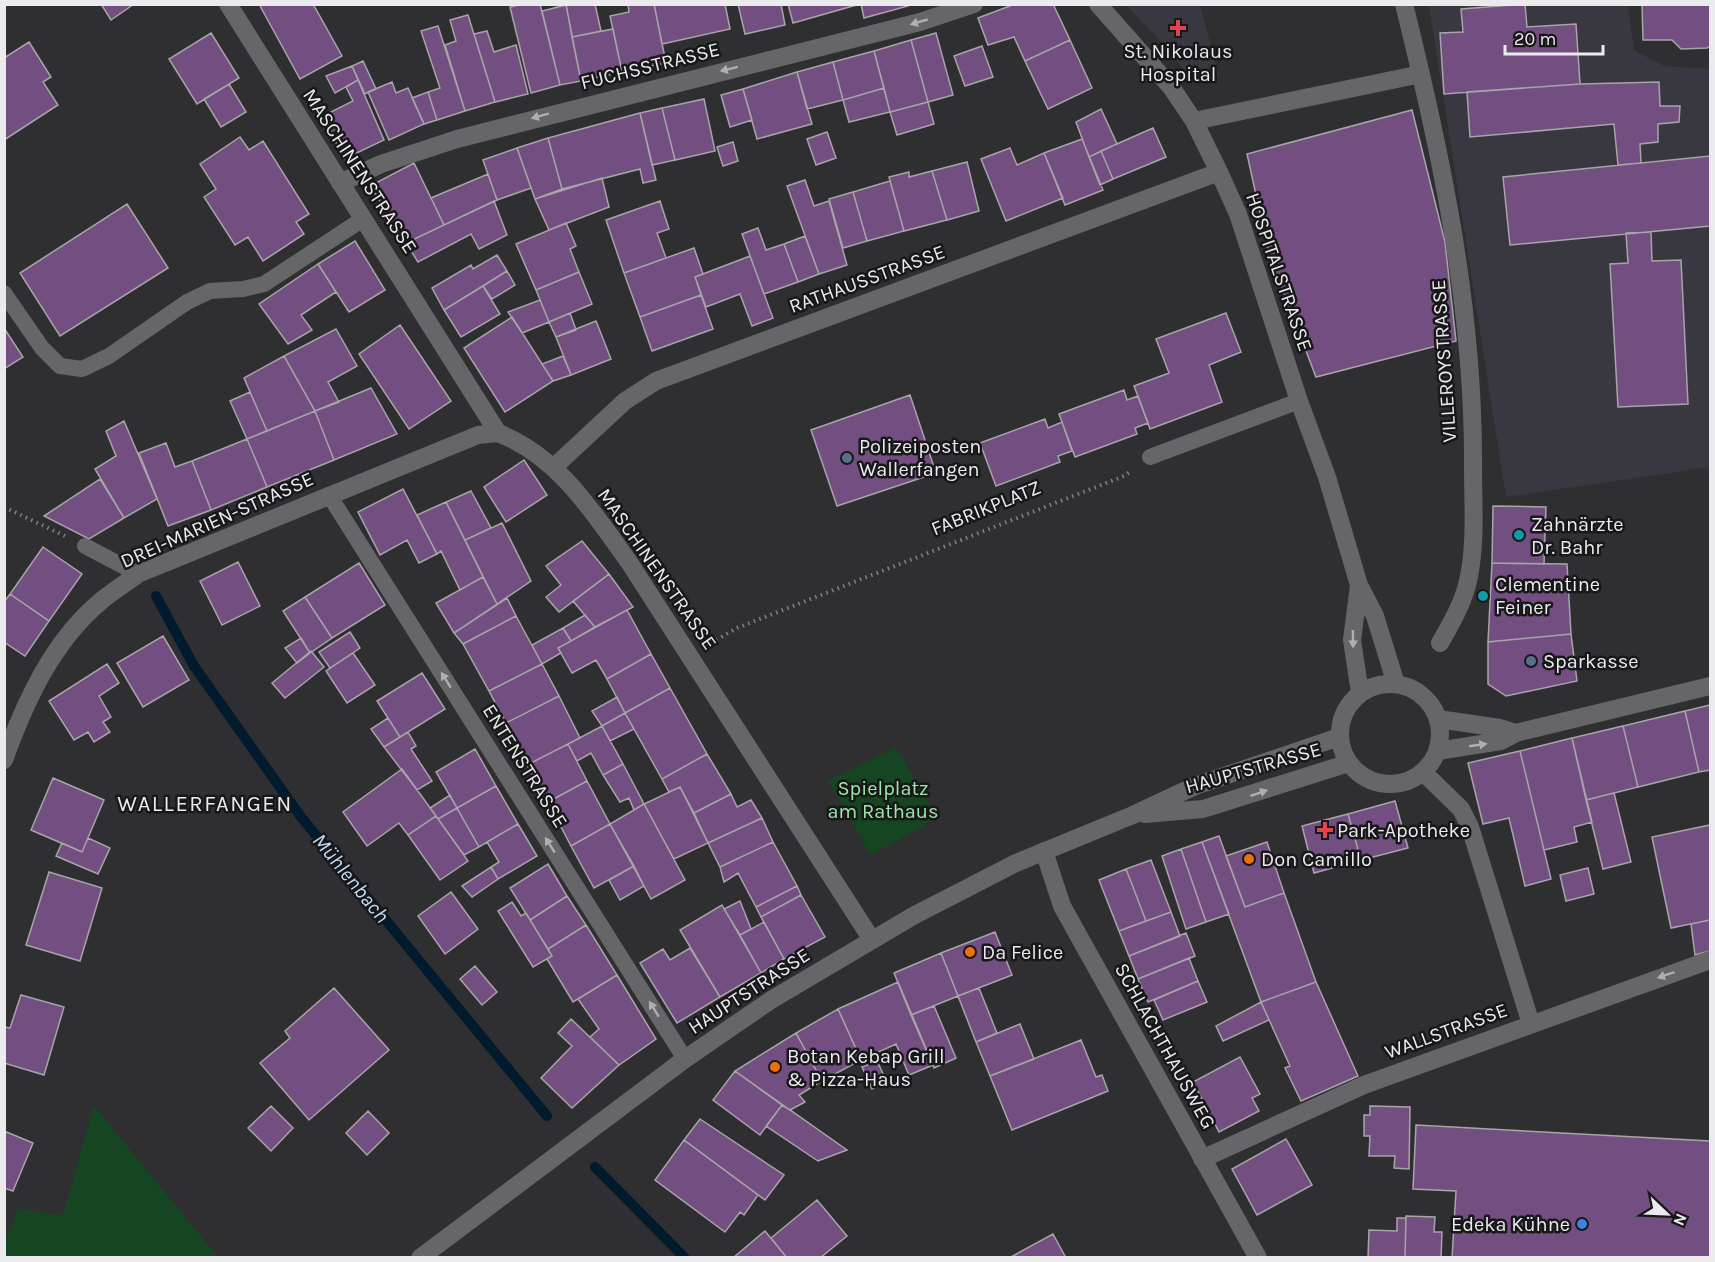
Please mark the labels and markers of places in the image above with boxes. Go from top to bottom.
marker: St. Nikolaus Hospital [1169,19,1187,37]
place label: St. Nikolaus Hospital [1124,40,1233,86]
place label: Polizeiposten Wallerfangen [859,435,981,481]
marker: Polizeiposten Wallerfangen [840,451,854,465]
place label: Zahnärzte Dr. Bahr [1531,513,1624,559]
marker: Zahnärzte Dr. Bahr [1512,528,1526,542]
place label: Clementine Feiner [1495,573,1600,619]
marker: Clementine Feiner [1476,589,1490,603]
place label: Sparkasse [1543,650,1639,673]
marker: Sparkasse [1524,654,1538,668]
place label: Park-Apotheke [1337,819,1470,842]
marker: Park-Apotheke [1318,823,1332,837]
place label: Don Camillo [1261,848,1372,871]
marker: Don Camillo [1242,852,1256,866]
place label: Da Felice [982,941,1063,964]
marker: Da Felice [963,945,977,959]
place label: Botan Kebap Grill & Pizza-Haus [787,1045,945,1091]
marker: Botan Kebap Grill & Pizza-Haus [768,1060,782,1074]
place label: Edeka Kühne [1451,1213,1570,1236]
marker: Edeka Kühne [1575,1217,1589,1231]

